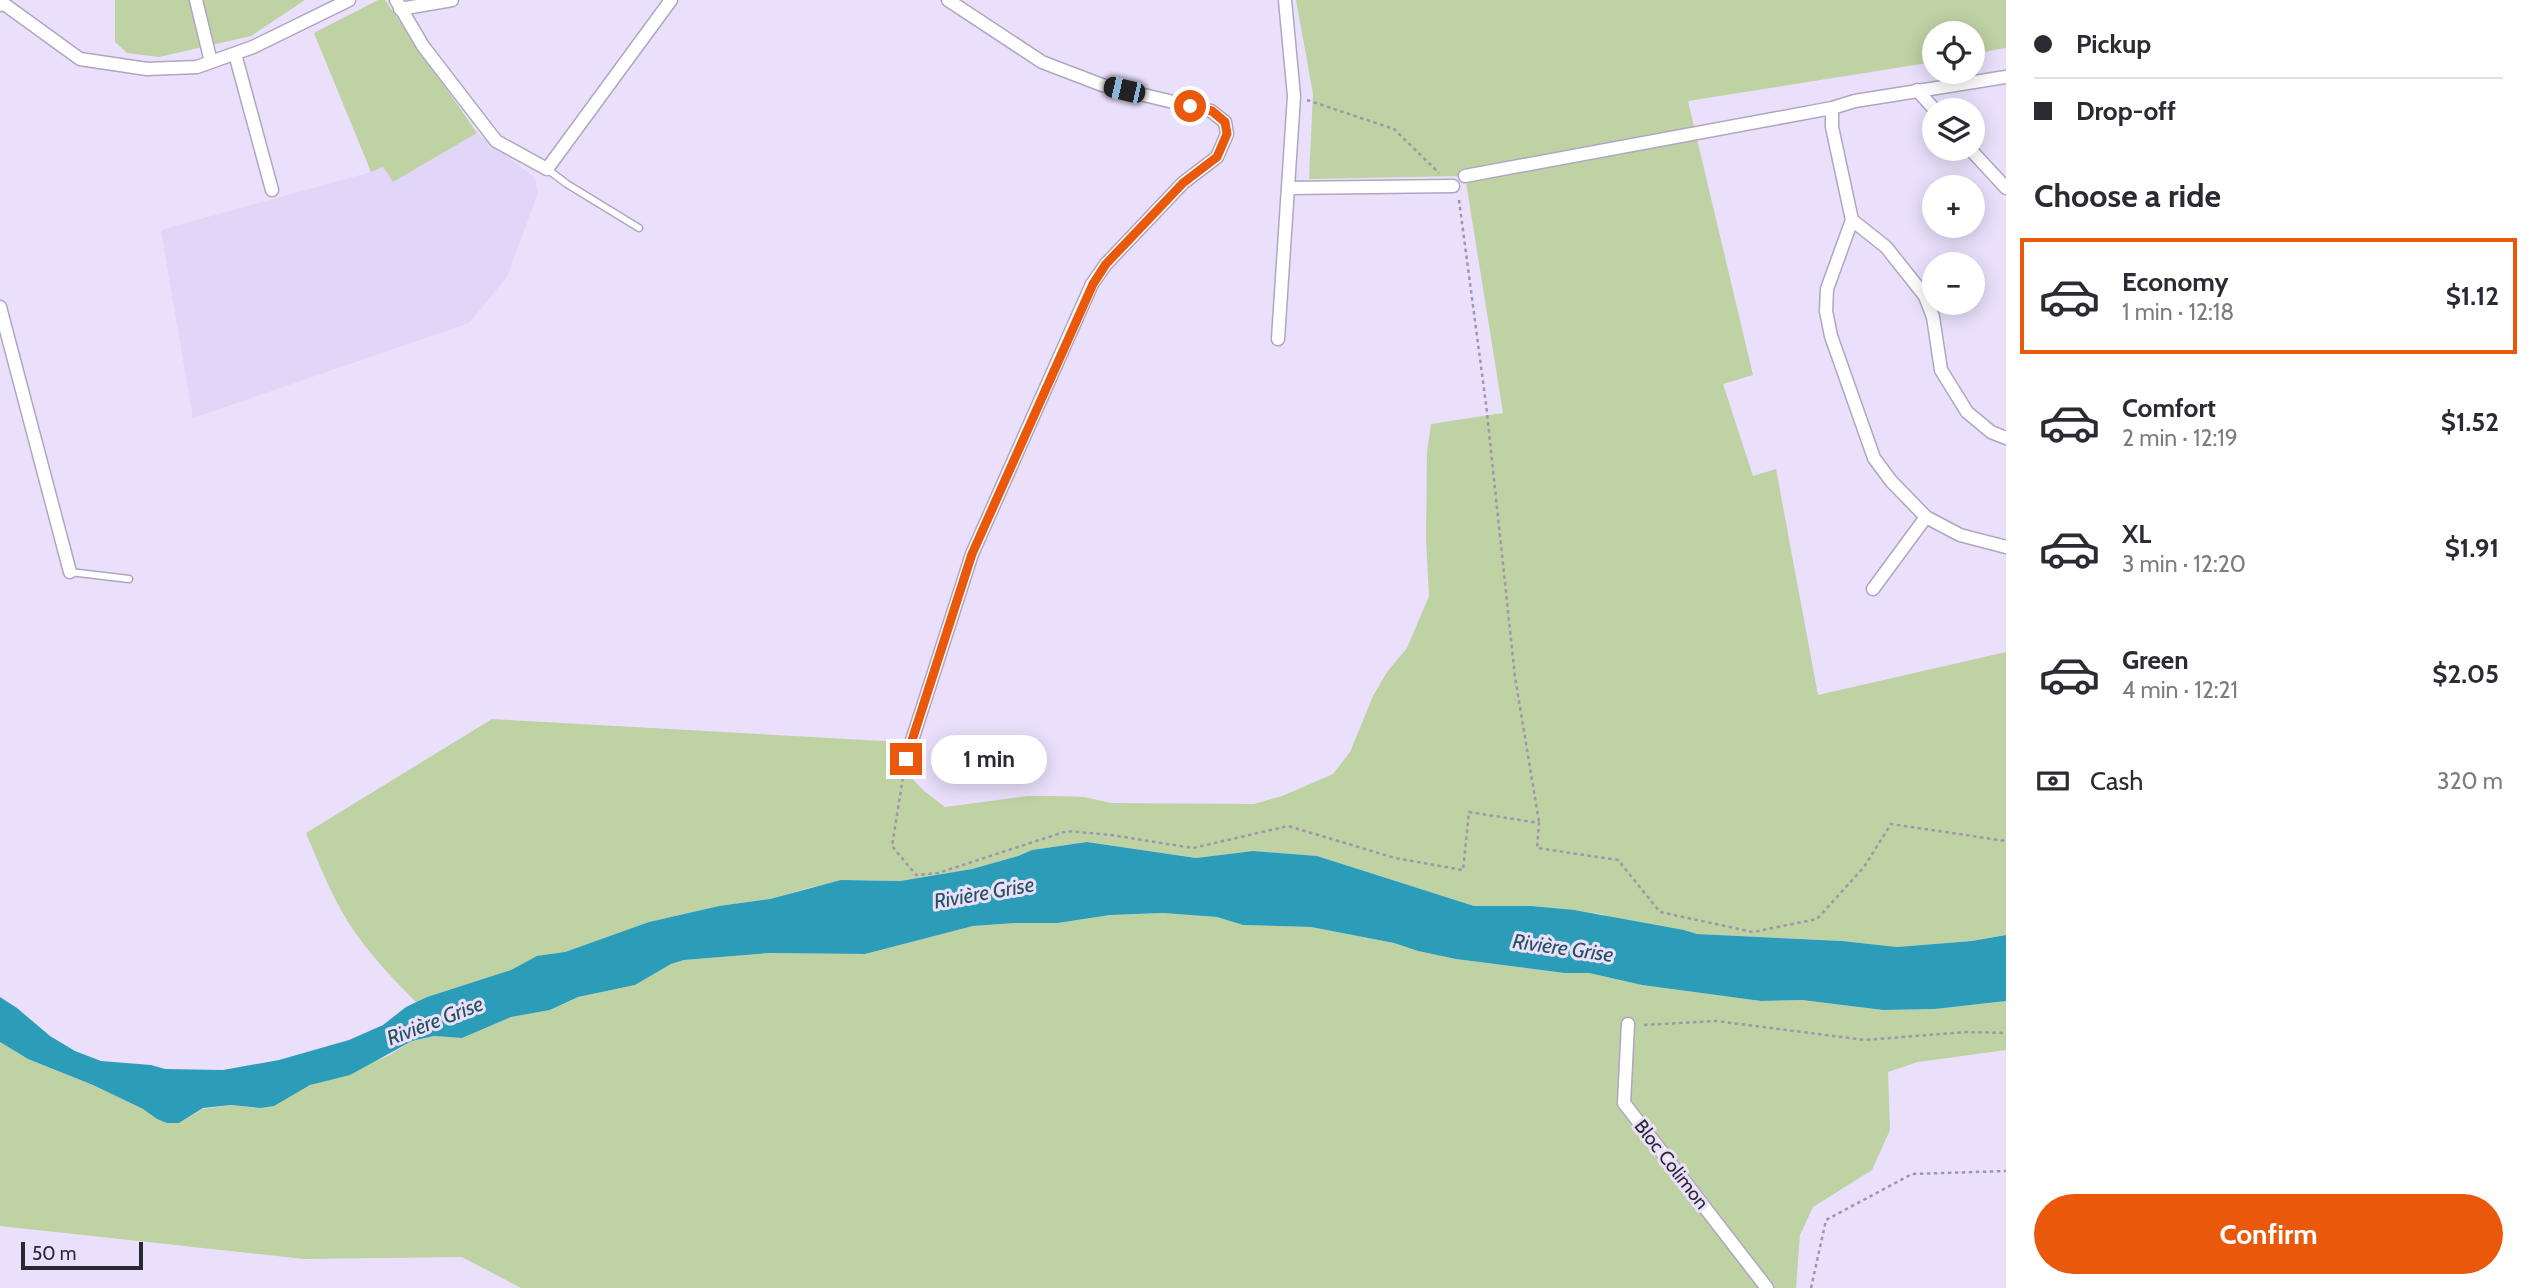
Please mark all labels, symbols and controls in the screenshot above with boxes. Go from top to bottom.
map controls [1922,21,1985,315]
button: locate [1922,21,1985,84]
text: Pickup [2076,28,2151,60]
car [1102,75,1147,105]
route start [1174,90,1206,122]
text: Drop-off [2076,95,2176,127]
button: layers [1922,98,1985,161]
button: + [1922,175,1985,238]
text: Choose a ride [2034,176,2221,215]
button: − [1922,252,1985,315]
icon: car [2038,265,2101,328]
text: Economy [2122,266,2228,298]
text: $1.12 [2446,280,2499,312]
text: 1 min · 12:18 [2122,298,2234,326]
icon: car [2038,391,2101,454]
text: Comfort [2122,392,2216,424]
text: $1.52 [2441,406,2499,438]
text: 2 min · 12:19 [2122,424,2238,452]
icon: car [2038,517,2101,580]
text: XL [2122,518,2151,550]
text: $1.91 [2445,532,2499,564]
text: 3 min · 12:20 [2122,550,2246,578]
icon: car [2038,643,2101,706]
text: Green [2122,644,2189,676]
text: $2.05 [2432,658,2499,690]
text: 4 min · 12:21 [2122,676,2238,704]
callout: 1 min [930,734,1046,784]
route end [890,743,922,775]
text: 1 min [963,745,1015,773]
icon: cash [2034,762,2072,800]
text: Cash [2090,765,2143,797]
text: 320 m [2437,767,2503,795]
water label: Rivière Grise [932,871,1036,914]
water label: Rivière Grise [1511,928,1615,967]
water label: Rivière Grise [383,991,487,1050]
street label: Bloc Colimon [1630,1115,1714,1214]
button: Confirm [2034,1194,2503,1274]
scale bar [21,1239,144,1271]
text: 50 m [32,1242,76,1265]

